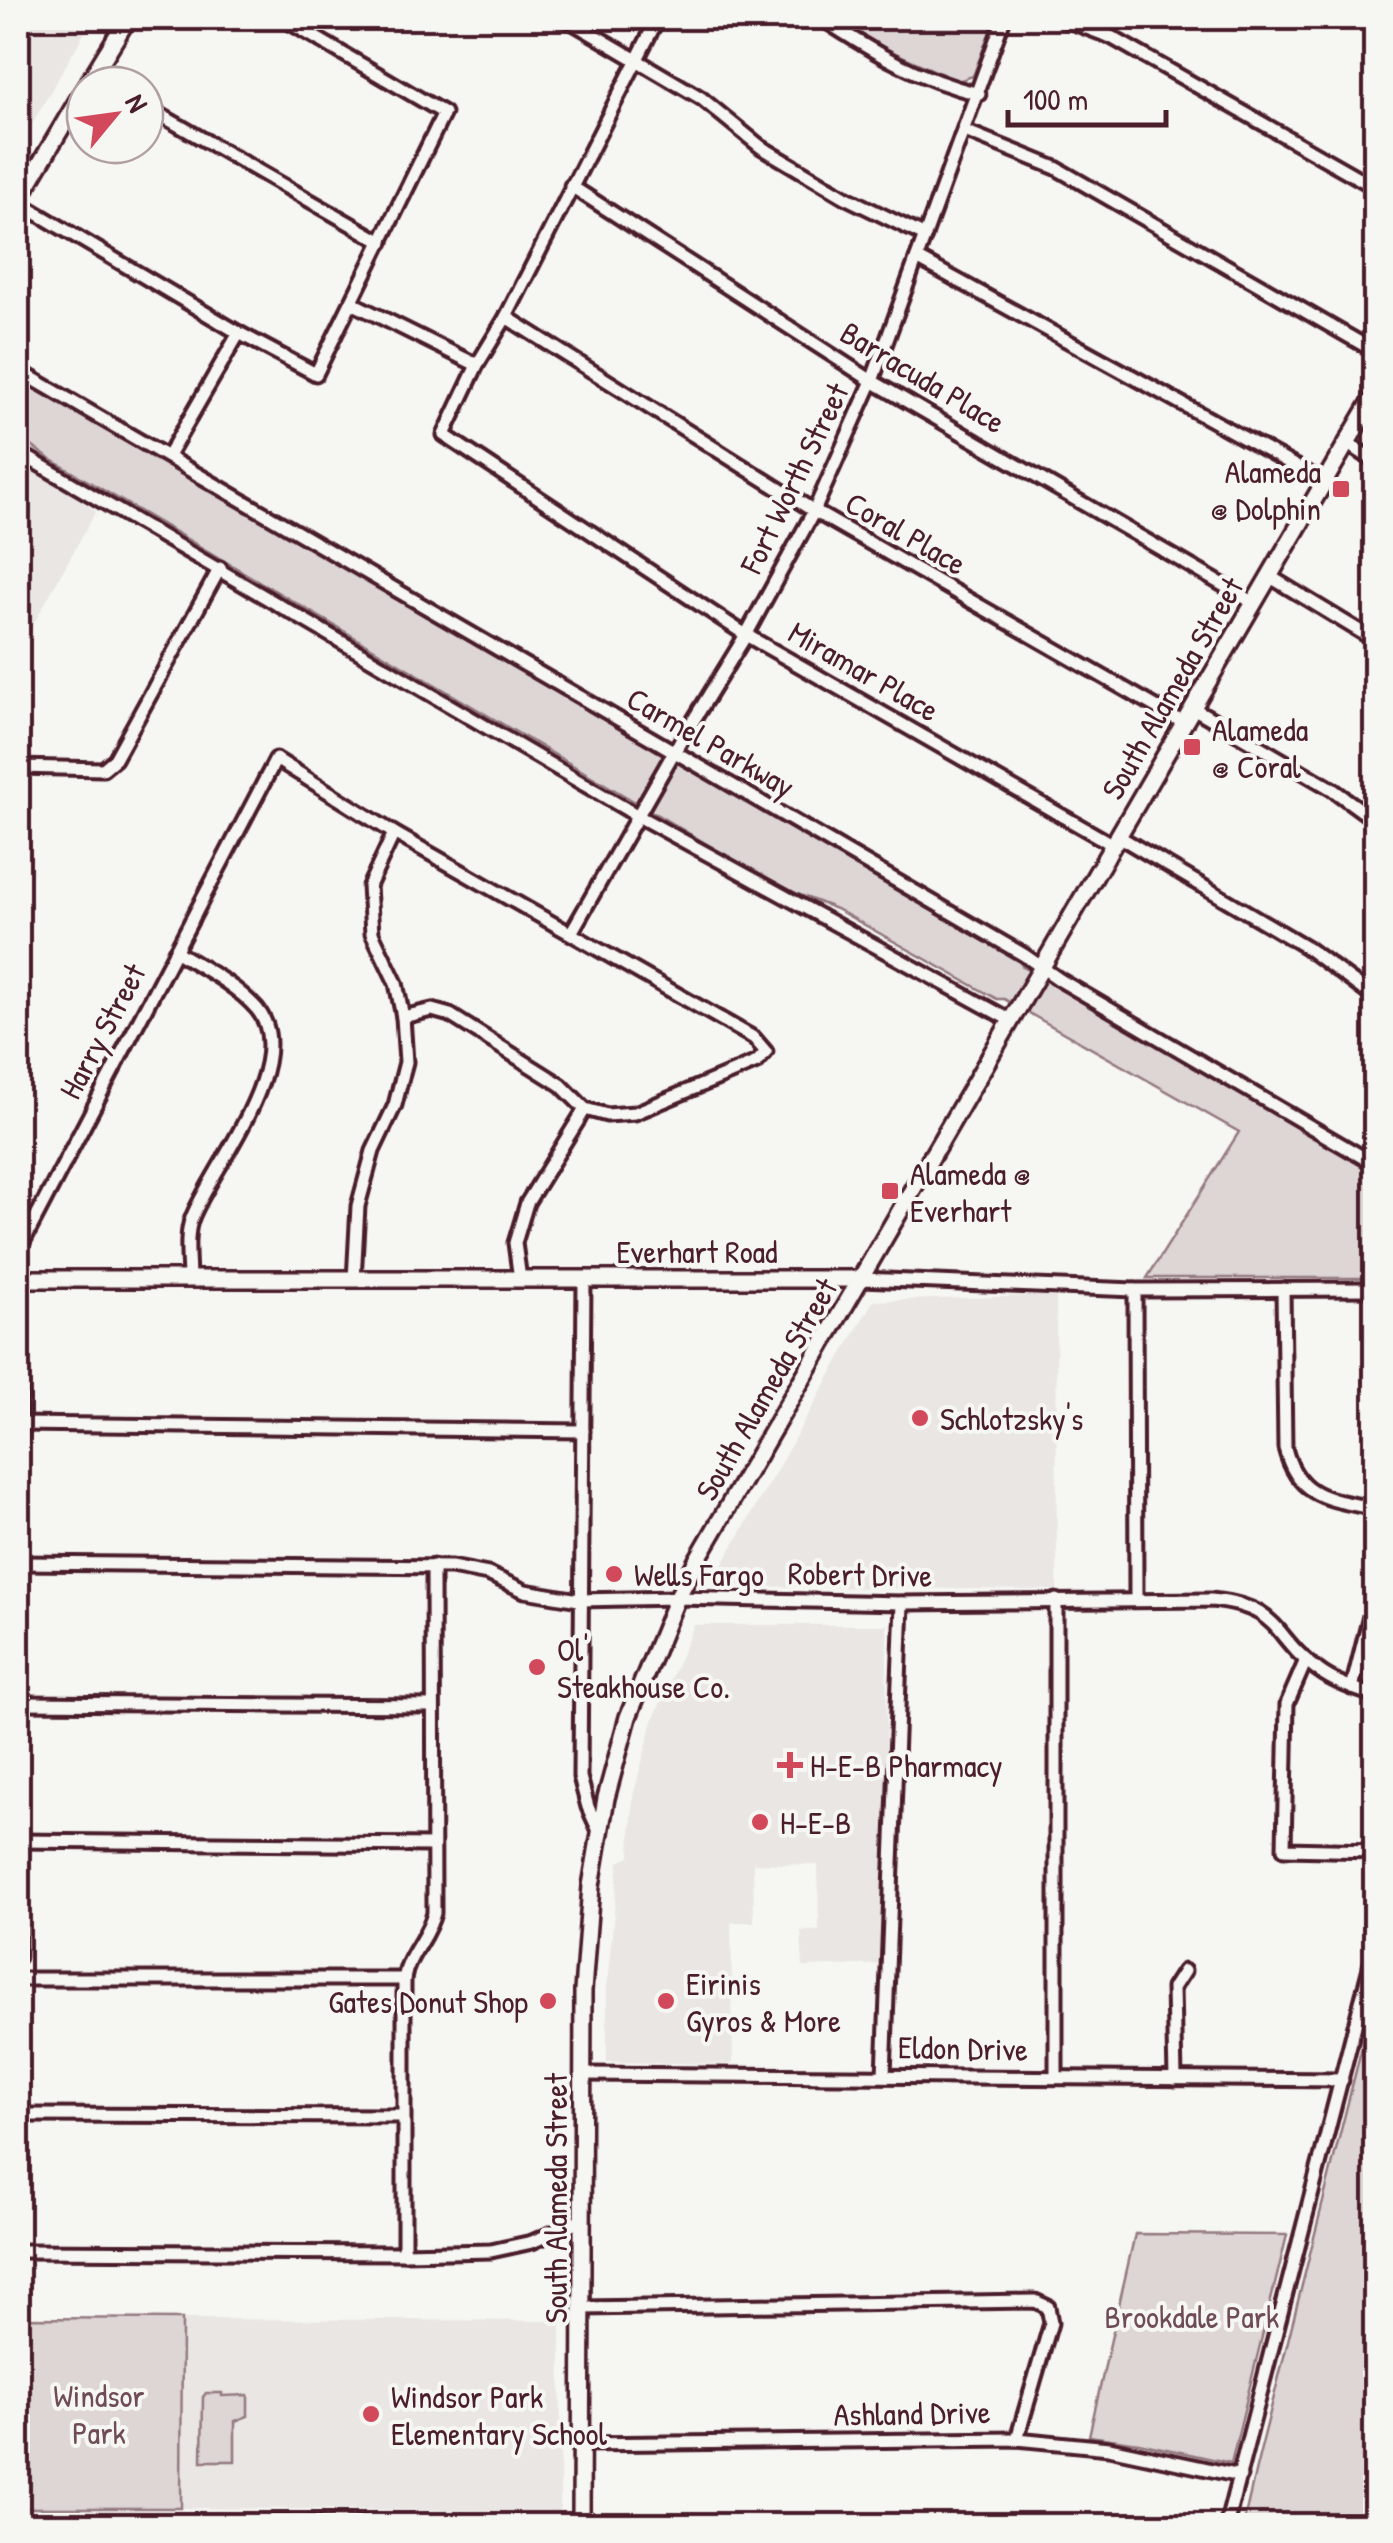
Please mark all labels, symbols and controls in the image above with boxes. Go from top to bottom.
north arrow [65,65,165,165]
scale bar [1008,65,1166,127]
text: 100 m [1023,79,1088,119]
text: N [117,87,157,119]
street label: Barracuda Place [833,311,1014,443]
street label: Fort Worth Street [729,375,859,581]
place label: Alameda @ Dolphin [1211,450,1321,530]
marker: Alameda @ Dolphin [1330,478,1352,500]
street label: Coral Place [838,481,974,585]
street label: South Alameda Street [1091,568,1254,807]
street label: Miramar Place [781,611,947,731]
street label: Carmel Parkway [619,677,803,807]
place label: Alameda @ Coral [1212,708,1308,788]
marker: Alameda @ Coral [1181,736,1203,758]
street label: Harry Street [48,955,156,1106]
place label: Alameda @ Everhart [910,1152,1031,1232]
marker: Alameda @ Everhart [879,1180,901,1202]
street label: Everhart Road [616,1230,778,1273]
street label: South Alameda Street [685,1269,848,1508]
place label: Schlotzsky's [940,1397,1083,1440]
marker: Schlotzsky's [909,1407,931,1429]
street label: Robert Drive [788,1551,933,1597]
place label: Wells Fargo [634,1553,764,1596]
marker: Wells Fargo [603,1563,625,1585]
place label: Ol' Steakhouse Co. [557,1628,730,1708]
marker: Ol' Steakhouse Co. [526,1656,548,1678]
place label: H-E-B Pharmacy [810,1744,1003,1787]
marker: H-E-B Pharmacy [779,1754,801,1776]
place label: H-E-B [780,1801,851,1844]
marker: H-E-B [749,1811,771,1833]
place label: Eirinis Gyros & More [686,1962,841,2042]
place label: Gates Donut Shop [328,1980,528,2023]
marker: Gates Donut Shop [537,1990,559,2012]
marker: Eirinis Gyros & More [655,1990,677,2012]
street label: Eldon Drive [898,2025,1029,2071]
street label: South Alameda Street [534,2072,577,2323]
park label: Brookdale Park [1105,2295,1279,2338]
park label: Windsor Park [53,2374,145,2454]
place label: Windsor Park Elementary School [391,2375,607,2455]
street label: Ashland Drive [833,2390,991,2436]
marker: Windsor Park Elementary School [360,2403,382,2425]

